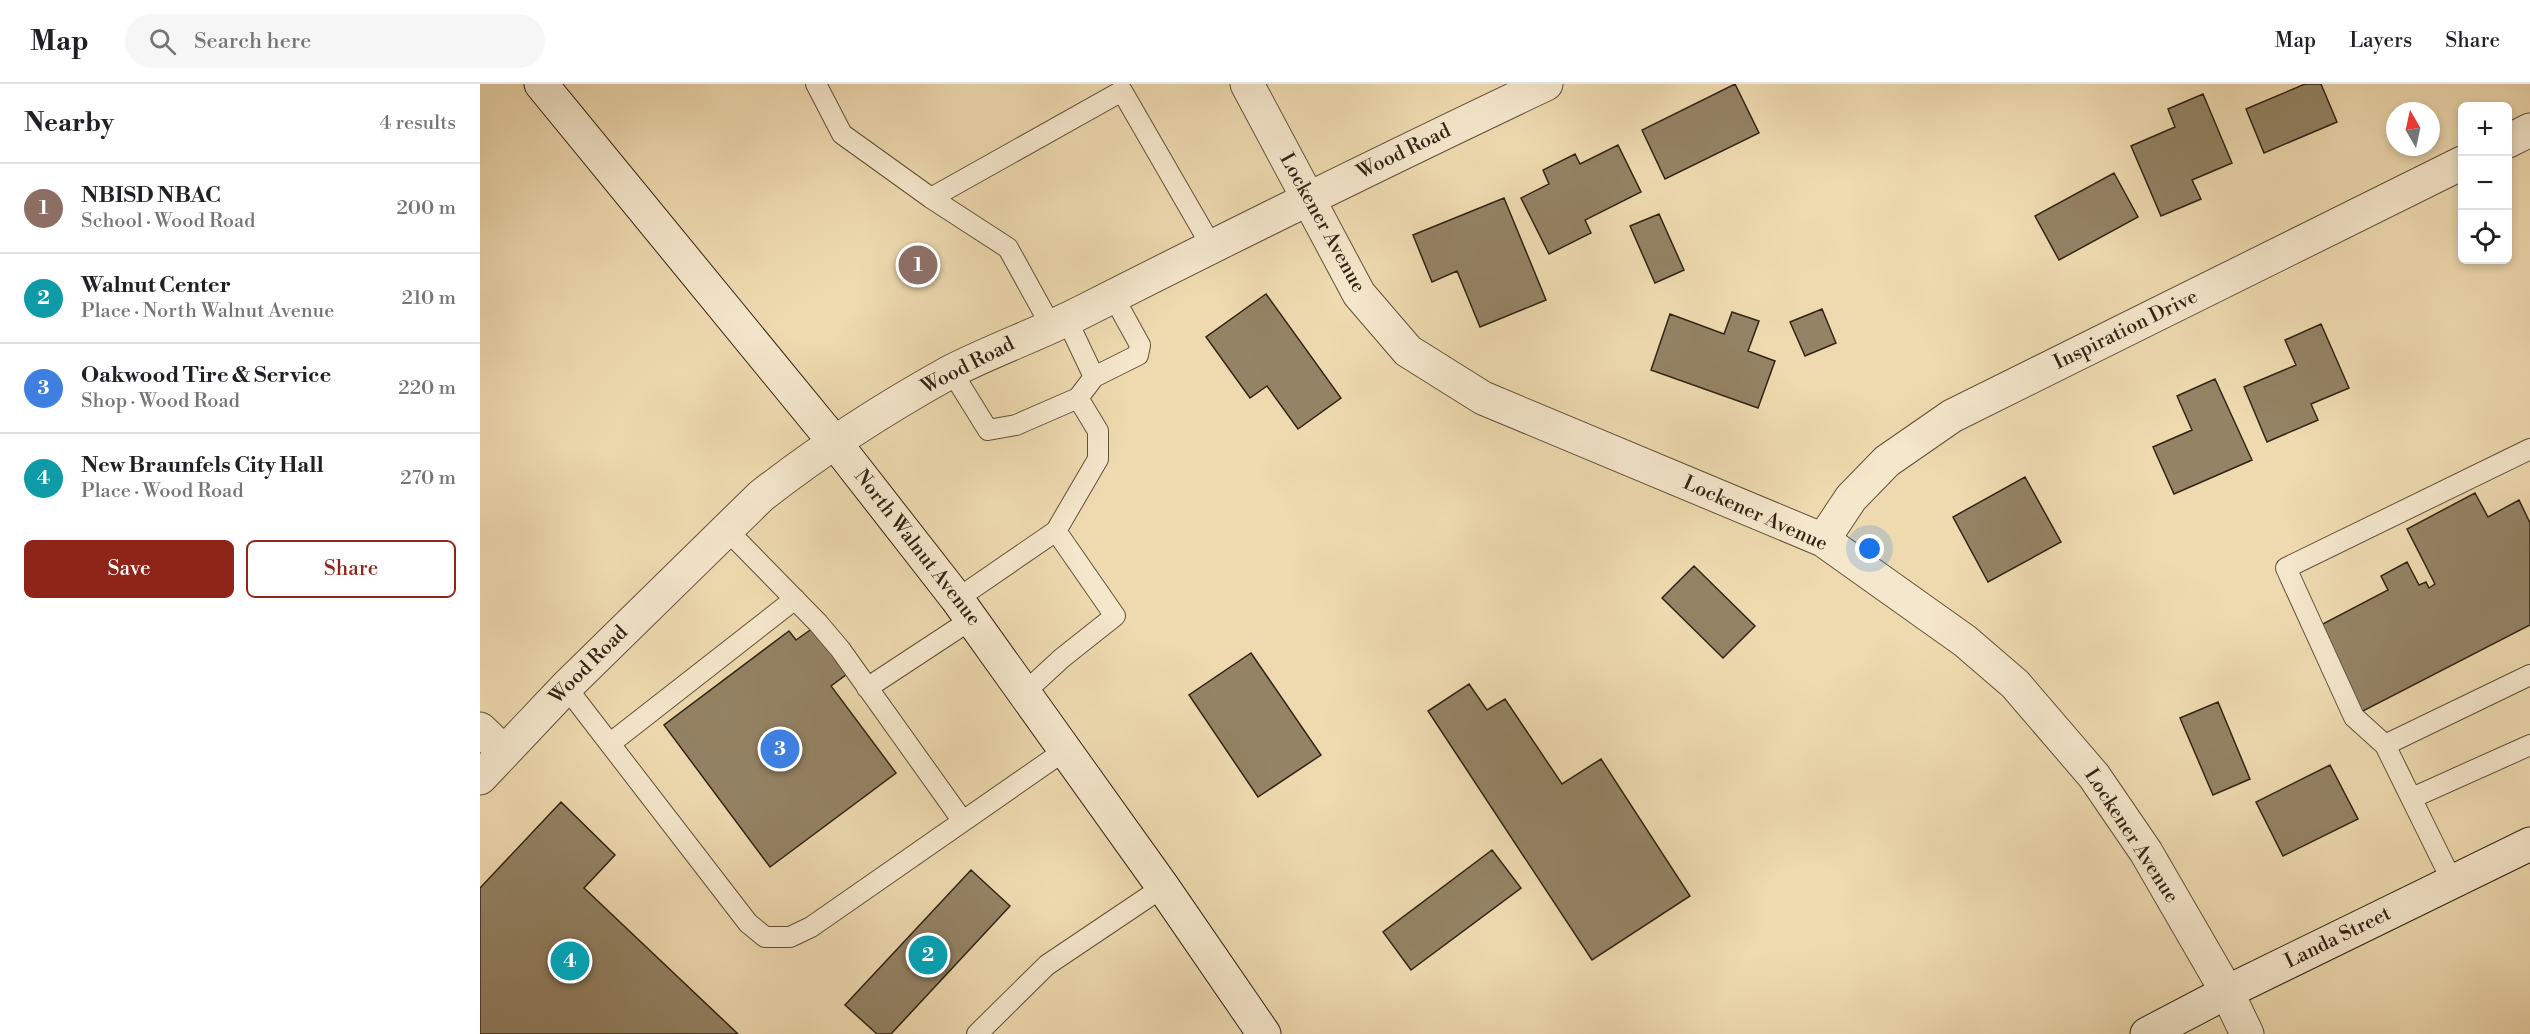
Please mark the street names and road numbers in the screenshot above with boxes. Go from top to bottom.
street label: Wood Road [1352,118,1455,186]
street label: Lockener Avenue [1273,149,1371,297]
street label: Inspiration Drive [2050,284,2202,376]
street label: Wood Road [916,332,1019,401]
street label: North Walnut Avenue [848,465,986,631]
street label: Lockener Avenue [1679,471,1831,557]
street label: Wood Road [544,620,634,710]
street label: Lockener Avenue [2078,764,2184,908]
street label: Landa Street [2281,902,2395,974]

